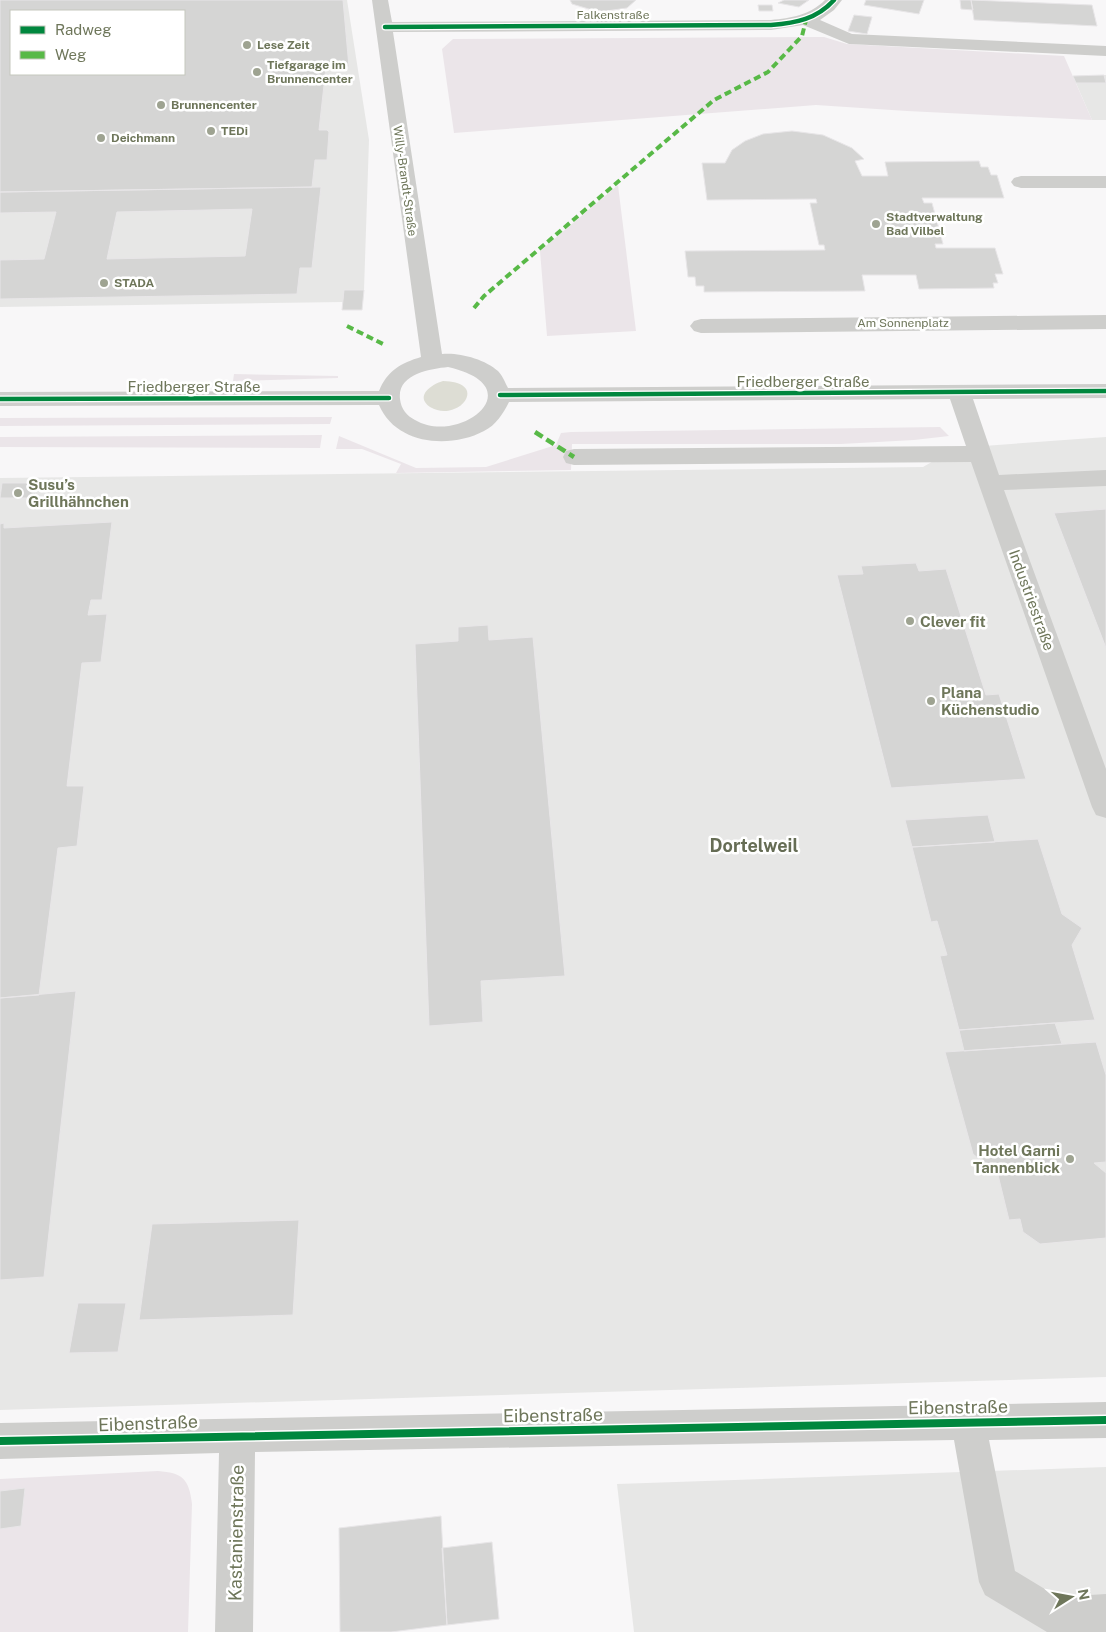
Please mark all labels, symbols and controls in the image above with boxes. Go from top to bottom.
street label: Falkenstraße [577,8,650,22]
legend [10,10,185,75]
text: Radweg [55,21,112,38]
place label: Lese Zeit [257,38,310,52]
marker: Lese Zeit [241,39,253,51]
text: Weg [55,46,86,63]
place label: Tiefgarage im Brunnencenter [267,58,353,86]
marker: Tiefgarage im Brunnencenter [251,66,263,78]
place label: Brunnencenter [171,98,257,112]
marker: Brunnencenter [155,99,167,111]
place label: TEDi [221,124,248,138]
marker: TEDi [205,125,217,137]
street label: Willy-Brandt-Straße [390,125,420,237]
place label: Deichmann [111,131,175,145]
marker: Deichmann [95,132,107,144]
place label: Stadtverwaltung Bad Vilbel [886,210,983,238]
marker: Stadtverwaltung Bad Vilbel [870,218,882,230]
place label: STADA [114,276,155,290]
marker: STADA [98,277,110,289]
street label: Am Sonnenplatz [857,316,949,330]
street label: Friedberger Straße [736,373,870,390]
street label: Friedberger Straße [127,378,261,395]
place label: Susu’s Grillhähnchen [28,476,129,510]
marker: Susu’s Grillhähnchen [12,487,24,499]
street label: Industriestraße [1006,547,1058,653]
place label: Clever fit [920,613,986,630]
marker: Clever fit [904,615,916,627]
place label: Plana Küchenstudio [941,684,1040,718]
marker: Plana Küchenstudio [925,695,937,707]
district label: Dortelweil [710,835,798,856]
place label: Hotel Garni Tannenblick [973,1142,1060,1176]
marker: Hotel Garni Tannenblick [1064,1153,1076,1165]
street label: Eibenstraße [908,1396,1008,1418]
street label: Eibenstraße [503,1404,603,1426]
street label: Eibenstraße [98,1411,198,1435]
street label: Kastanienstraße [224,1465,248,1601]
north arrow [1046,1572,1096,1622]
text: N [1075,1588,1093,1601]

